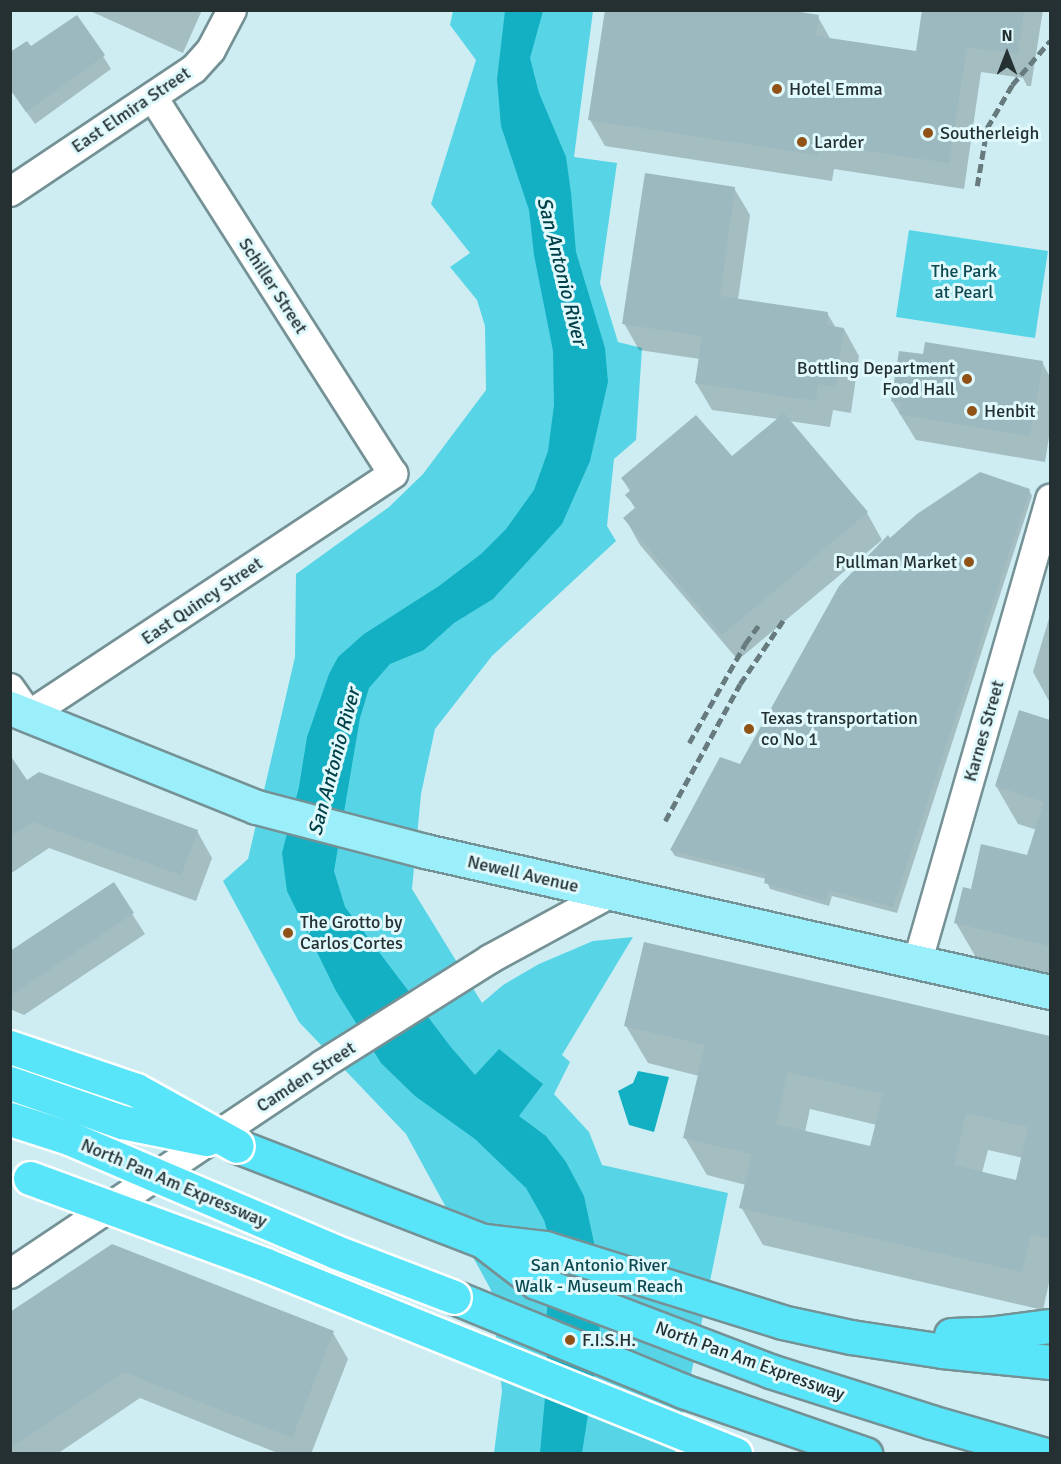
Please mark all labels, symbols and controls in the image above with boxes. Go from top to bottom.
north arrow [977,24,1037,84]
text: N [1001,26,1013,46]
street label: East Elmira Street [68,62,194,158]
place label: Hotel Emma [789,78,883,100]
marker: Hotel Emma [770,82,784,96]
place label: Southerleigh [940,122,1039,144]
marker: Southerleigh [921,126,935,140]
place label: Larder [814,131,864,153]
marker: Larder [795,135,809,149]
water label: San Antonio River [532,195,592,347]
street label: Schiller Street [234,234,312,338]
park label: The Park at Pearl [931,261,997,304]
place label: Bottling Department Food Hall [797,358,955,400]
marker: Bottling Department Food Hall [960,372,974,386]
place label: Henbit [984,400,1036,422]
marker: Henbit [965,404,979,418]
place label: Pullman Market [835,551,957,573]
street label: East Quincy Street [137,553,267,649]
marker: Pullman Market [962,555,976,569]
street label: Karnes Street [959,678,1009,784]
water label: San Antonio River [303,686,365,838]
place label: Texas transportation co No 1 [761,708,918,750]
marker: Texas transportation co No 1 [742,722,756,736]
street label: Newell Avenue [465,851,581,897]
place label: The Grotto by Carlos Cortes [300,912,403,954]
marker: The Grotto by Carlos Cortes [281,926,295,940]
street label: Camden Street [253,1037,359,1117]
street label: North Pan Am Expressway [78,1134,270,1232]
park label: San Antonio River Walk - Museum Reach [515,1255,683,1298]
street label: North Pan Am Expressway [652,1317,848,1405]
place label: F.I.S.H. [582,1329,636,1351]
marker: F.I.S.H. [563,1333,577,1347]

